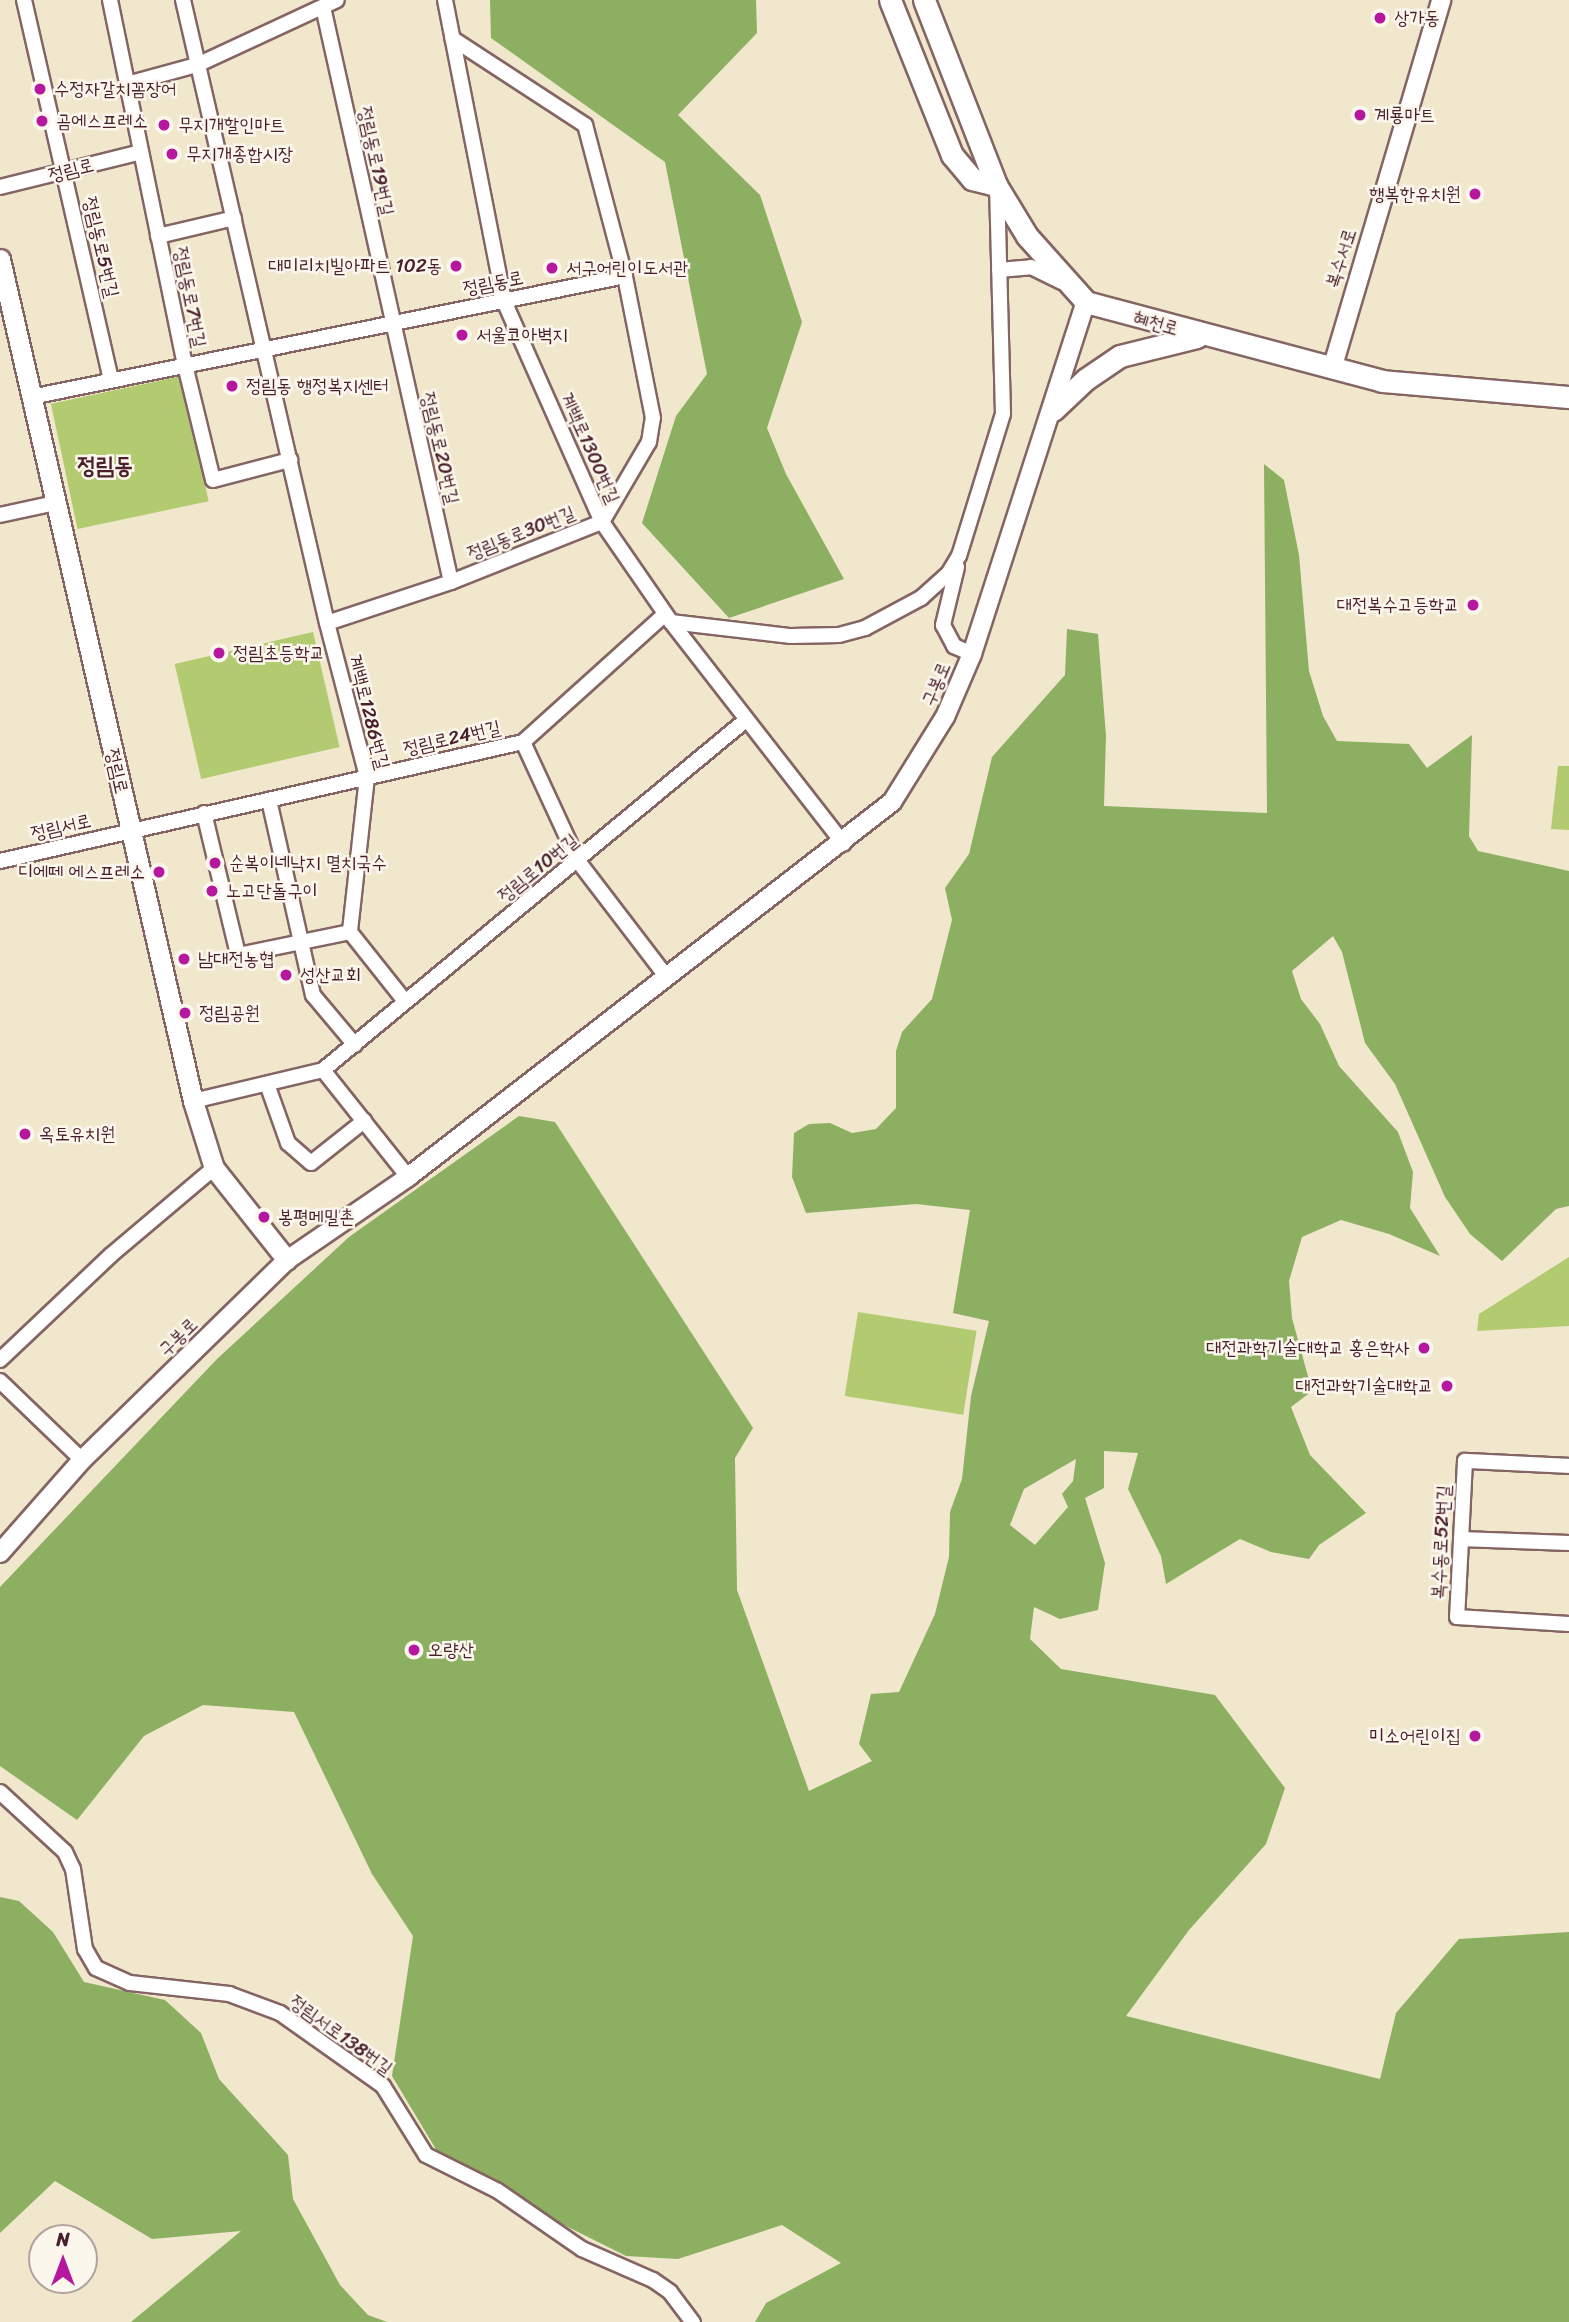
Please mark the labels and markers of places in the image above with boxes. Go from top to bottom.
place label: 상가동 [1394,7,1440,29]
marker: 상가동 [1372,10,1388,26]
place label: 수정자갈치꼼장어 [54,78,176,100]
marker: 수정자갈치꼼장어 [32,81,48,97]
place label: 계룡마트 [1374,104,1435,126]
marker: 계룡마트 [1352,107,1368,123]
place label: 곰에스프레소 [56,110,148,132]
marker: 곰에스프레소 [34,113,50,129]
place label: 무지개할인마트 [178,114,285,136]
marker: 무지개할인마트 [156,117,172,133]
place label: 무지개종합시장 [186,143,293,165]
marker: 무지개종합시장 [164,146,180,162]
place label: 행복한유치원 [1369,183,1461,205]
marker: 행복한유치원 [1467,186,1483,202]
place label: 대미리치빌아파트 102동 [268,255,442,277]
place label: 서구어린이도서관 [566,257,688,279]
marker: 대미리치빌아파트 102동 [448,258,464,274]
marker: 서구어린이도서관 [544,260,560,276]
place label: 서울코아벽지 [476,324,568,346]
marker: 서울코아벽지 [454,327,470,343]
place label: 정림동 행정복지센터 [246,375,389,397]
marker: 정림동 행정복지센터 [224,378,240,394]
place label: 대전복수고등학교 [1337,594,1459,616]
marker: 대전복수고등학교 [1465,597,1481,613]
place label: 정림초등학교 [233,642,325,664]
marker: 정림초등학교 [211,645,227,661]
place label: 순복이네낙지 멸치국수 [229,852,387,874]
marker: 순복이네낙지 멸치국수 [207,855,223,871]
place label: 디에떼 에스프레소 [18,861,145,883]
marker: 디에떼 에스프레소 [151,864,167,880]
place label: 노고단돌구이 [226,880,318,902]
marker: 노고단돌구이 [204,883,220,899]
place label: 남대전농협 [198,948,274,970]
marker: 남대전농협 [176,951,192,967]
place label: 성산교회 [300,964,361,986]
marker: 성산교회 [278,967,294,983]
place label: 정림공원 [199,1002,260,1024]
marker: 정림공원 [177,1005,193,1021]
place label: 옥토유치원 [39,1123,115,1145]
marker: 옥토유치원 [17,1126,33,1142]
place label: 봉평메밀촌 [278,1206,354,1228]
marker: 봉평메밀촌 [256,1209,272,1225]
place label: 대전과학기술대학교 홍은학사 [1206,1337,1410,1359]
marker: 대전과학기술대학교 홍은학사 [1416,1340,1432,1356]
place label: 대전과학기술대학교 [1295,1375,1433,1397]
marker: 대전과학기술대학교 [1439,1378,1455,1394]
place label: 오량산 [428,1639,474,1661]
marker: 오량산 [406,1642,422,1658]
place label: 미소어린이집 [1369,1725,1461,1747]
marker: 미소어린이집 [1467,1728,1483,1744]

